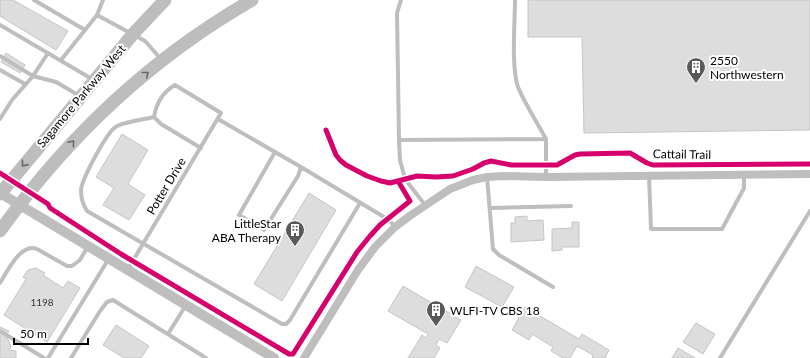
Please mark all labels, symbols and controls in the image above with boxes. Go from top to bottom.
street label: Sagamore Parkway West [34,41,129,151]
place label: 2550 Northwestern [710,53,784,82]
building icon: 2550 Northwestern [685,56,707,84]
one-way arrow [141,71,149,78]
one-way arrow [68,140,75,147]
street label: Cattail Trail [653,146,711,162]
street label: Potter Drive [143,155,189,217]
one-way arrow [22,159,29,166]
place label: LittleStar ABA Therapy [212,216,282,245]
building icon: LittleStar ABA Therapy [284,219,306,247]
house number: 1198 [30,296,54,308]
building icon: WLFI-TV CBS 18 [425,299,447,327]
place label: WLFI-TV CBS 18 [450,303,540,318]
scale bar [14,320,88,346]
text: 50 m [20,326,47,341]

